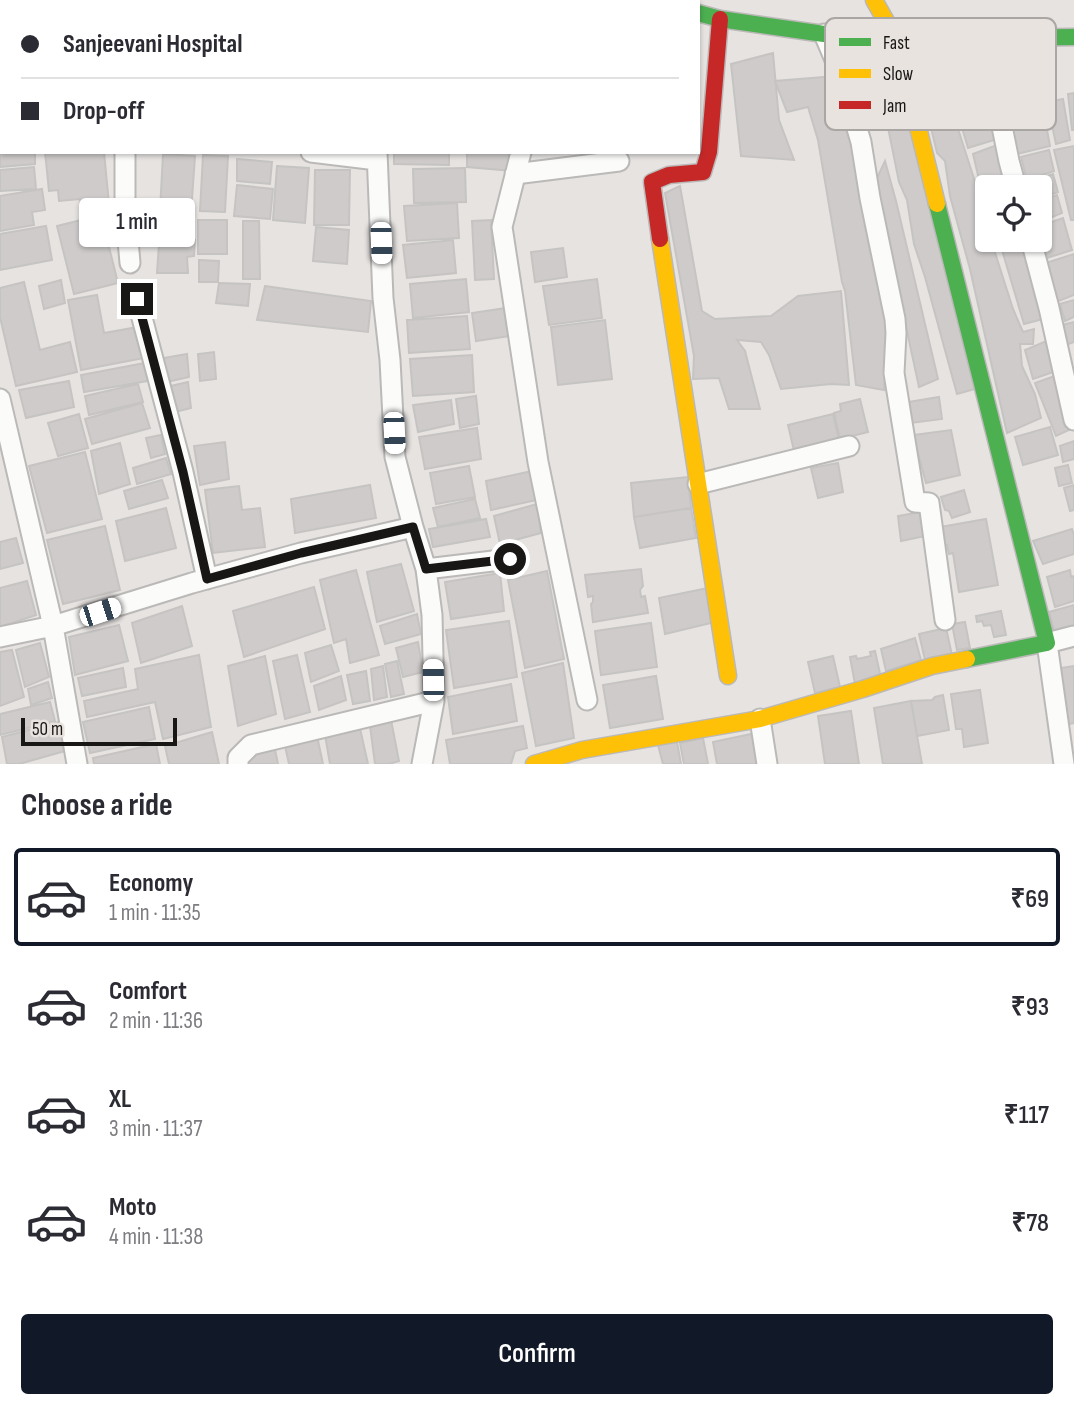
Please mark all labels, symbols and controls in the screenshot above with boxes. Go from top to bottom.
legend [825,18,1056,130]
text: Sanjeevani Hospital [63,29,242,60]
text: Fast [883,32,910,55]
text: Slow [883,63,913,86]
text: Jam [882,95,906,118]
text: Drop-off [63,96,144,127]
map controls [975,175,1052,252]
button: locate [975,175,1052,252]
callout: 1 min [79,198,195,246]
text: 1 min [116,208,158,236]
car [370,222,393,264]
route end [121,283,153,315]
car [383,411,406,455]
route start [494,543,526,575]
car [77,596,124,628]
car [423,659,444,701]
scale bar [21,715,177,747]
text: 50 m [32,718,63,741]
text: Choose a ride [21,786,173,825]
icon: car [25,866,88,929]
text: Economy [109,868,193,899]
text: ₹69 [1010,884,1049,915]
text: 1 min · 11:35 [109,899,201,927]
icon: car [25,974,88,1037]
text: Comfort [109,976,187,1007]
text: ₹93 [1011,992,1049,1023]
text: 2 min · 11:36 [109,1007,203,1035]
icon: car [25,1082,88,1145]
text: XL [109,1084,131,1115]
text: ₹117 [1004,1100,1049,1131]
text: 3 min · 11:37 [109,1115,202,1143]
icon: car [25,1190,88,1253]
text: Moto [109,1192,157,1223]
text: ₹78 [1011,1208,1049,1239]
text: 4 min · 11:38 [109,1223,203,1251]
button: Confirm [21,1314,1053,1394]

